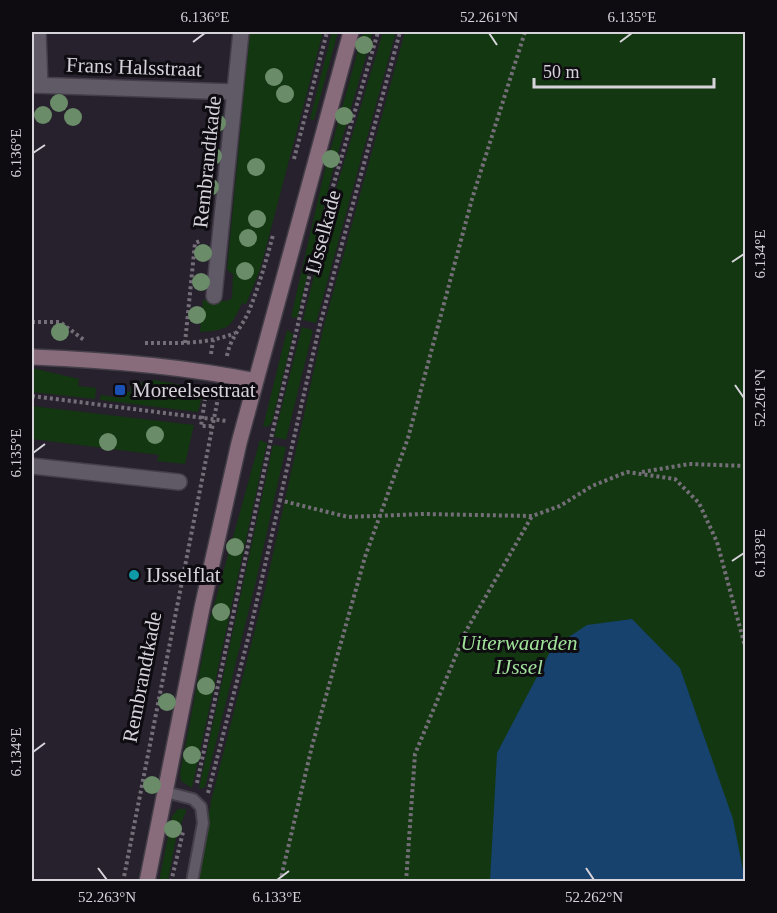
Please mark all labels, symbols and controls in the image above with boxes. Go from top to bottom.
text: 6.136°E [181,9,229,25]
text: 52.261°N [460,9,518,25]
text: 6.135°E [608,9,656,25]
scale bar [534,51,714,89]
street label: Frans Halsstraat [66,53,202,81]
text: 50 m [543,62,580,82]
street label: Rembrandtkade [188,95,226,229]
text: 6.136°E [8,129,24,177]
street label: IJsselkade [300,187,346,277]
text: 6.134°E [752,230,768,278]
text: 52.261°N [752,369,768,427]
place label: Moreelsestraat [132,378,256,402]
marker: Moreelsestraat [113,383,127,397]
text: 6.135°E [8,429,24,477]
text: 6.133°E [752,529,768,577]
place label: IJsselflat [146,563,221,587]
marker: IJsselflat [127,568,141,582]
street label: Rembrandtkade [118,609,166,745]
park label: Uiterwaarden IJssel [460,631,578,679]
text: 6.134°E [8,728,24,776]
text: 52.263°N [78,889,136,905]
text: 6.133°E [253,889,301,905]
text: 52.262°N [565,889,623,905]

